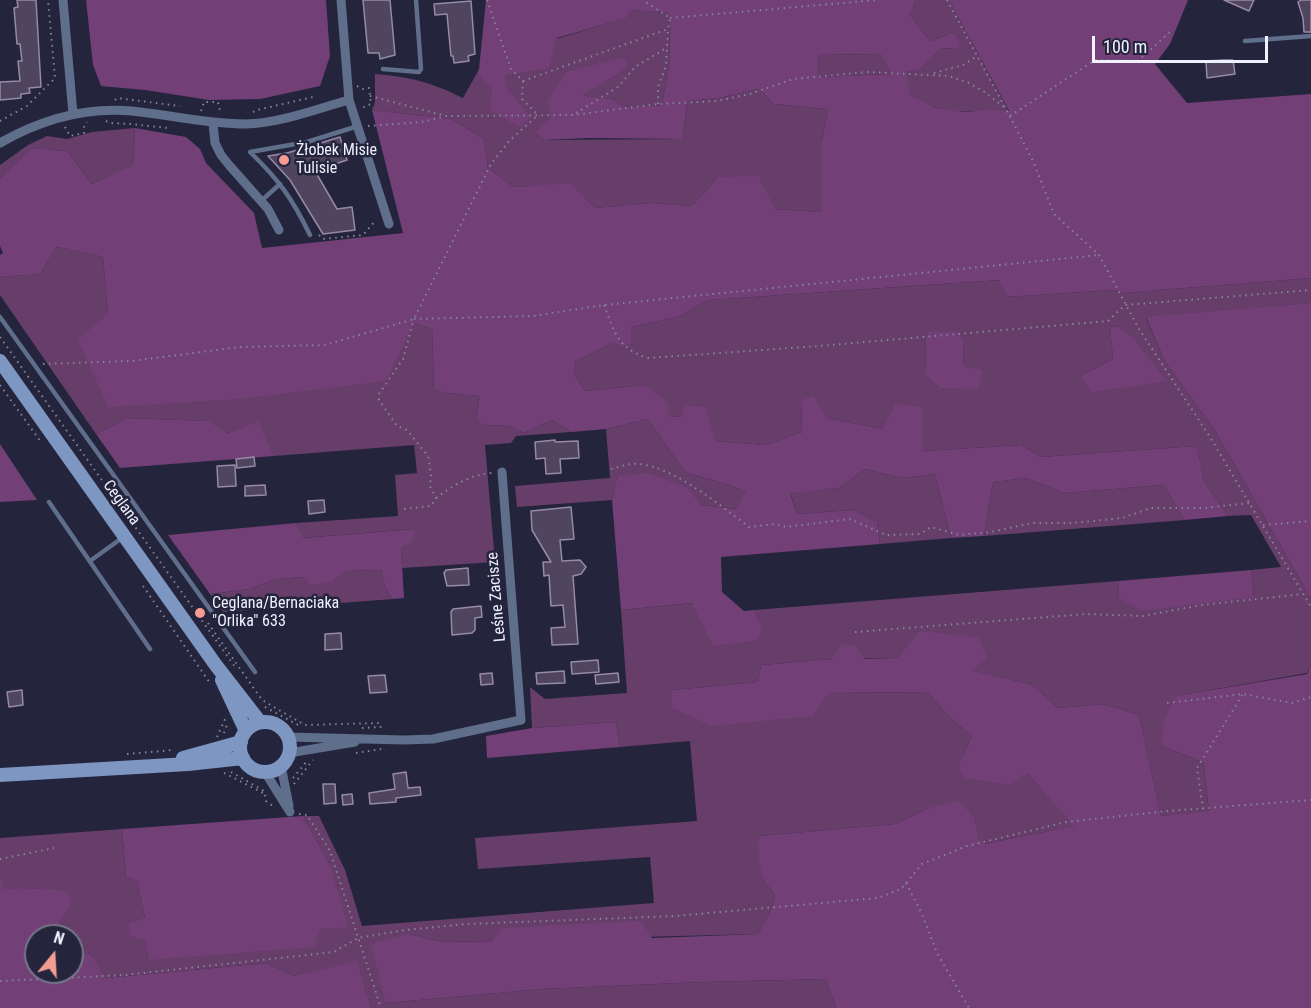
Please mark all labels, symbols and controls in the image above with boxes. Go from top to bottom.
scale bar [1095,24,1270,62]
text: 100 m [1103,36,1147,57]
place label: Żłobek Misie Tulisie [296,141,377,179]
marker: Żłobek Misie Tulisie [277,153,291,167]
street label: Ceglana [98,477,144,529]
street label: Leśne Zacisze [484,551,510,643]
place label: Ceglana/Bernaciaka "Orlika" 633 [212,594,339,632]
marker: Ceglana/Bernaciaka "Orlika" 633 [193,606,207,620]
north arrow [24,924,84,984]
text: N [51,928,67,949]

